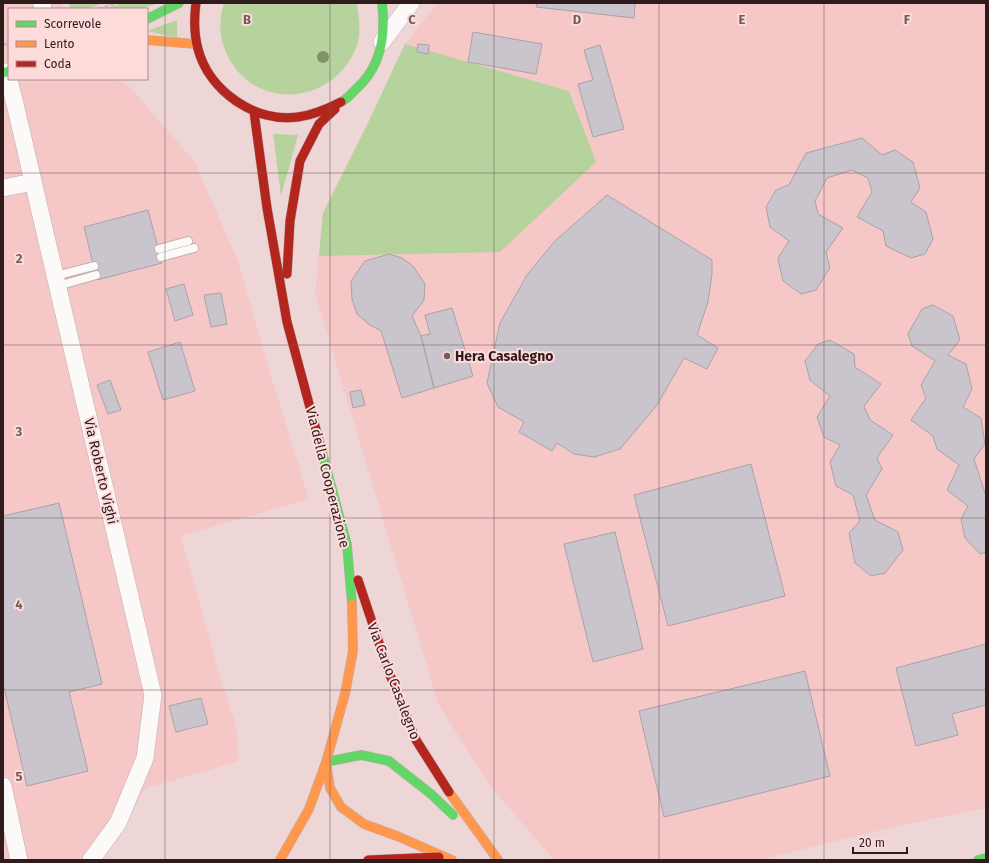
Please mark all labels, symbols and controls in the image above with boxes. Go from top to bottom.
legend [8,8,148,80]
text: B [243,12,251,27]
text: C [408,12,416,27]
text: D [573,12,582,27]
text: E [739,12,746,27]
text: F [904,12,911,27]
text: Scorrevole [44,17,101,31]
text: Lento [44,37,74,51]
text: Coda [44,57,71,71]
text: 2 [16,251,23,266]
place label: Hera Casalegno [455,348,554,365]
marker: Hera Casalegno [442,351,452,361]
street label: Via della Cooperazione [302,405,353,550]
street label: Via Roberto Vighi [80,416,121,526]
text: 3 [15,424,23,439]
text: 4 [15,597,23,612]
street label: Via Carlo Casalegno [363,620,424,742]
text: 5 [16,769,23,784]
scale bar [853,829,907,855]
text: 20 m [859,836,885,850]

